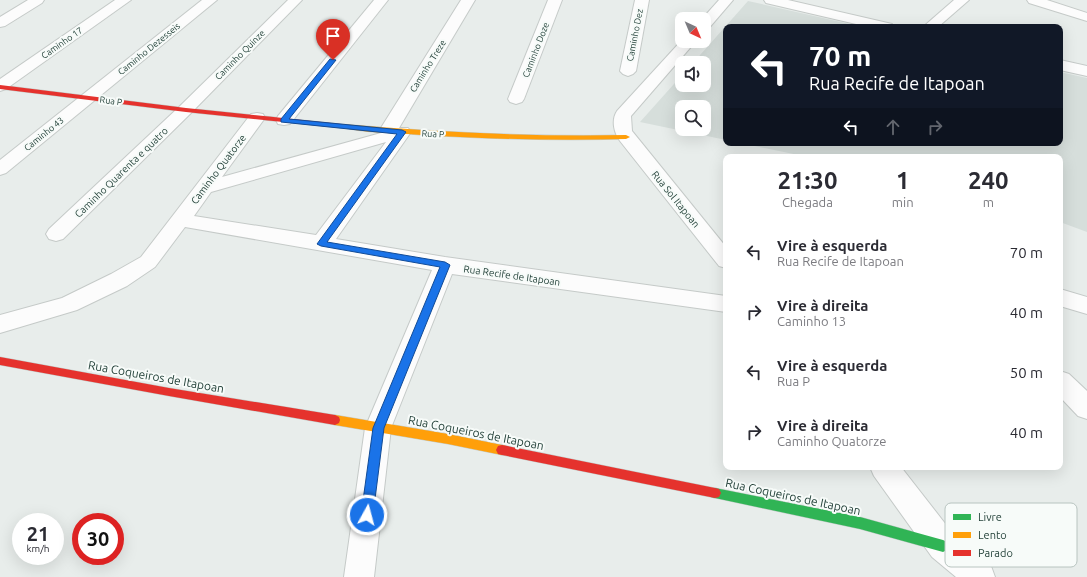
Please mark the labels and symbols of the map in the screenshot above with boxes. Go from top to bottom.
street label: Caminho Dez [625,8,645,62]
north arrow [675,12,711,48]
pin [316,19,350,60]
street label: Caminho Dezesseis [116,21,182,77]
street label: Caminho Doze [521,21,551,79]
street label: Caminho 17 [40,25,84,61]
street label: Caminho Quinze [213,28,267,82]
street label: Caminho Treze [408,38,448,94]
street label: Rua P [99,95,124,107]
street label: Caminho 43 [22,115,66,153]
street label: Caminho Quarenta e quatro [73,125,170,220]
street label: Rua P [421,128,445,140]
street label: Caminho Quatorze [189,132,248,206]
street label: Rua Sol Itapoan [649,169,702,230]
street label: Rua Recife de Itapoan [463,263,561,288]
street label: Rua Coqueiros de Itapoan [87,358,225,395]
street label: Rua Coqueiros de Itapoan [407,413,545,452]
street label: Rua Coqueiros de Itapoan [724,476,862,517]
position arrow [346,494,388,536]
legend [945,503,1077,567]
text: Livre [978,511,1002,523]
speed limit sign: 30 [72,513,124,565]
text: Lento [978,529,1007,541]
text: Parado [978,547,1013,559]

